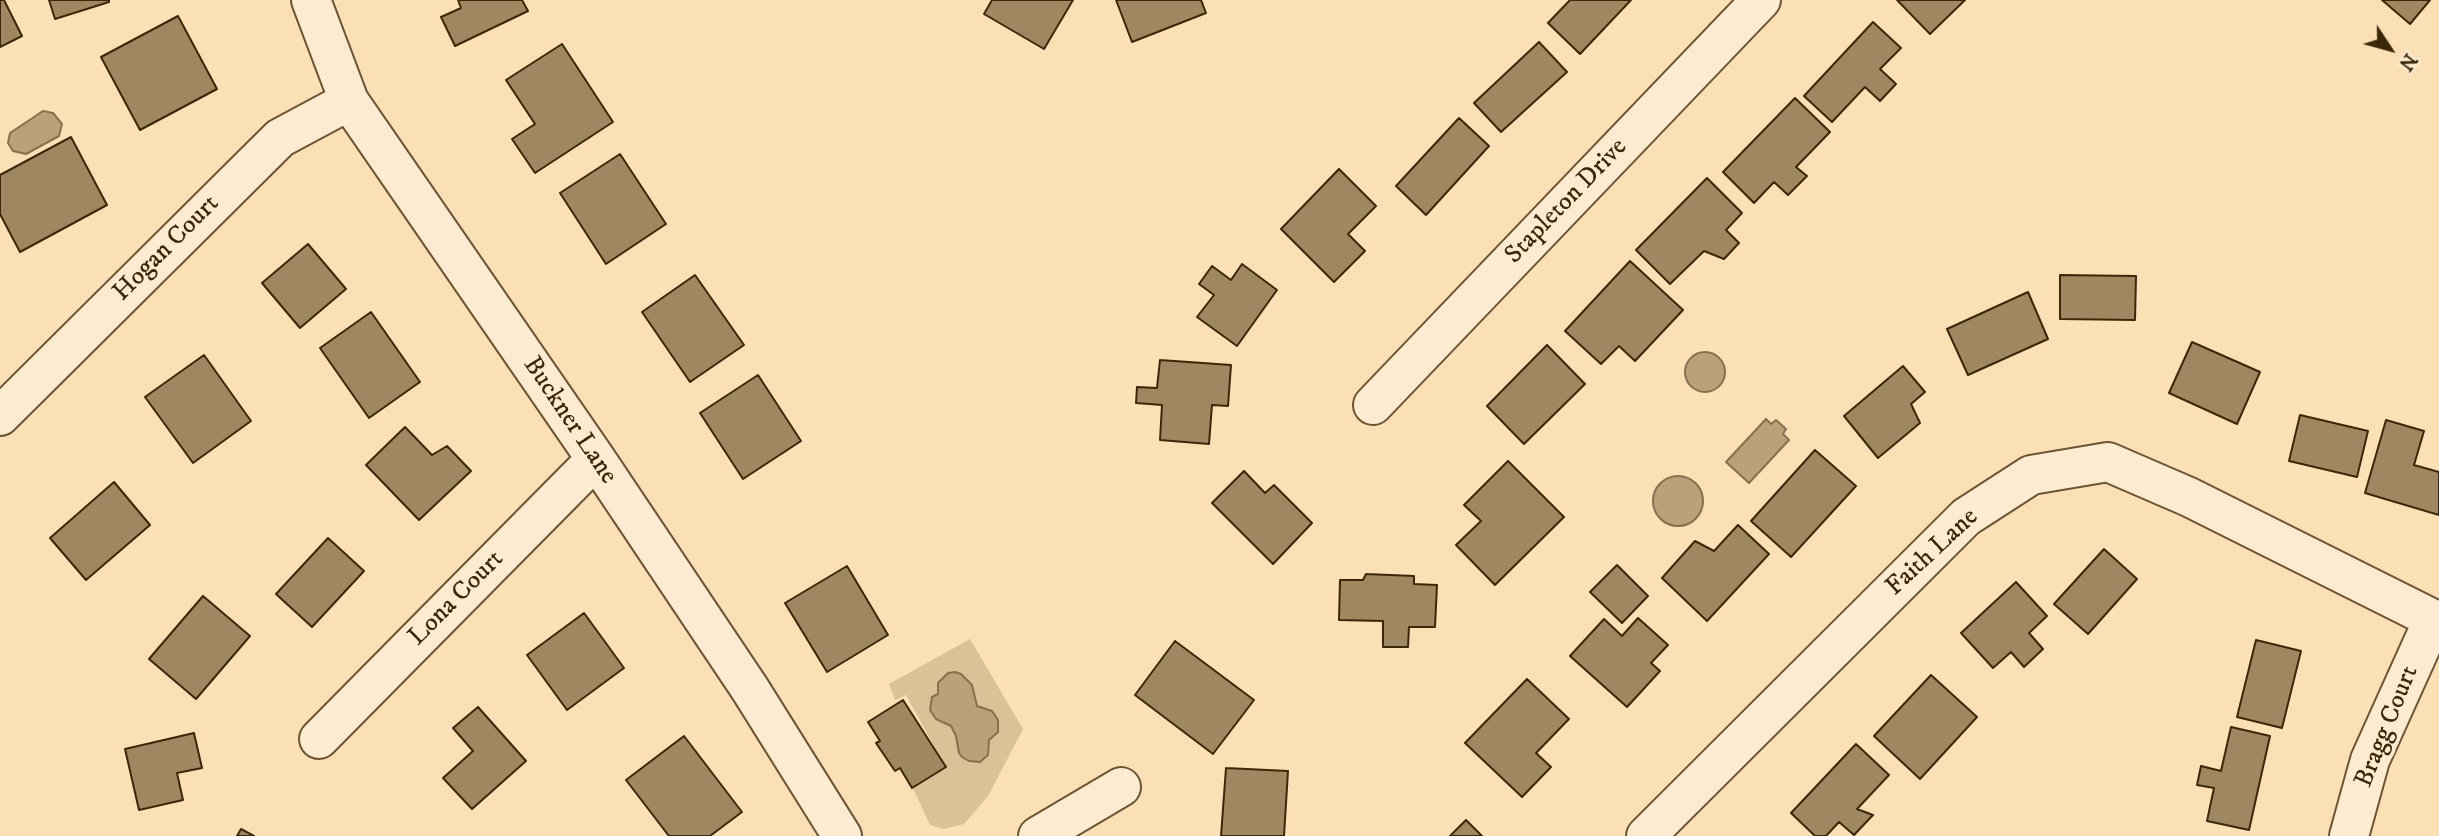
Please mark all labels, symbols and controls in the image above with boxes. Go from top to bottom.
north arrow [2355,14,2425,84]
text: N [2394,49,2421,75]
street label: Stapleton Drive [1499,133,1635,271]
street label: Hogan Court [107,189,227,309]
street label: Buckner Lane [515,351,623,491]
street label: Faith Lane [1881,503,1985,603]
street label: Lona Court [403,545,511,653]
street label: Bragg Court [2349,662,2427,792]

